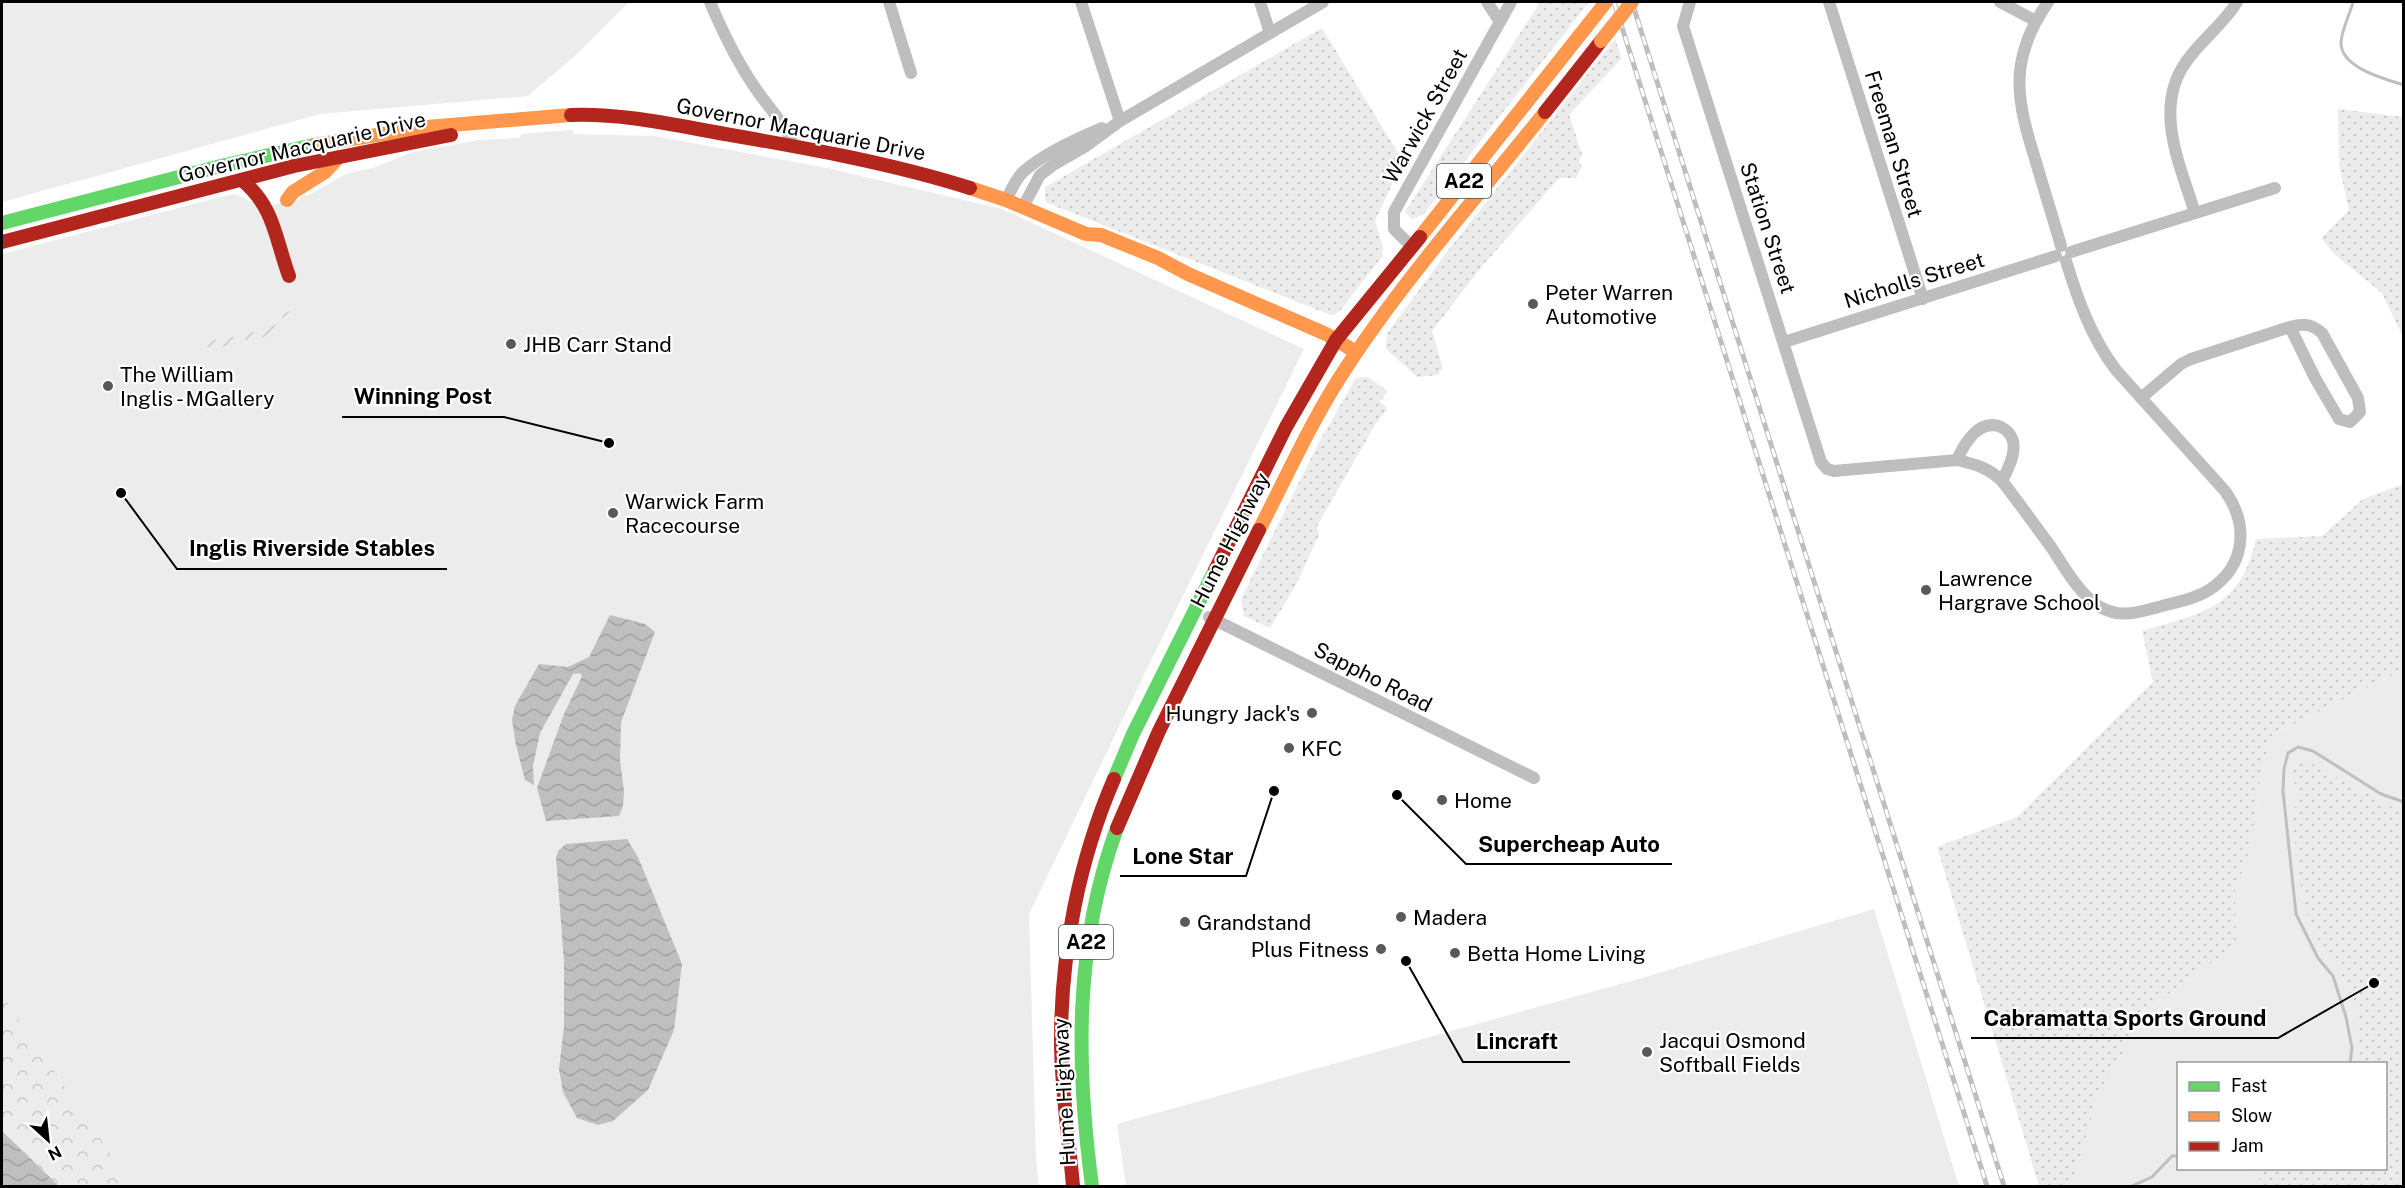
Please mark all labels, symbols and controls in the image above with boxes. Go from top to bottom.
street label: Warwick Street [1378,44,1472,188]
street label: Freeman Street [1860,67,1928,221]
street label: Governor Macquarie Drive [674,93,928,165]
street label: Governor Macquarie Drive [176,106,428,188]
street label: Station Street [1735,159,1801,297]
road number: A22 [1437,164,1491,198]
street label: Nicholls Street [1841,247,1987,313]
place label: Peter Warren Automotive [1545,280,1673,329]
marker: Peter Warren Automotive [1526,297,1540,311]
place label: JHB Carr Stand [523,332,672,357]
marker: JHB Carr Stand [504,337,518,351]
place label: The William Inglis - MGallery [120,362,275,411]
callout: Winning Post [342,377,504,417]
marker: The William Inglis - MGallery [101,379,115,393]
text: Winning Post [354,383,492,409]
street label: Hume Highway [1185,468,1275,612]
place label: Warwick Farm Racecourse [625,489,764,538]
marker: Warwick Farm Racecourse [606,506,620,520]
callout: Inglis Riverside Stables [177,529,447,569]
text: Inglis Riverside Stables [189,535,435,561]
place label: Lawrence Hargrave School [1938,566,2100,615]
marker: Lawrence Hargrave School [1919,583,1933,597]
street label: Sappho Road [1310,637,1436,717]
place label: Hungry Jack's [1165,701,1300,726]
marker: Hungry Jack's [1305,706,1319,720]
place label: KFC [1301,736,1342,761]
marker: KFC [1282,741,1296,755]
place label: Home [1454,788,1512,813]
marker: Home [1435,793,1449,807]
callout: Supercheap Auto [1466,824,1672,864]
text: Supercheap Auto [1478,831,1660,857]
callout: Lone Star [1120,836,1246,876]
text: Lone Star [1132,843,1234,869]
place label: Madera [1413,905,1487,930]
place label: Grandstand [1197,910,1311,935]
marker: Madera [1394,910,1408,924]
marker: Grandstand [1178,915,1192,929]
road number: A22 [1059,925,1113,959]
place label: Plus Fitness [1251,937,1369,962]
place label: Betta Home Living [1467,941,1646,966]
marker: Plus Fitness [1374,942,1388,956]
marker: Betta Home Living [1448,946,1462,960]
callout: Cabramatta Sports Ground [1971,998,2278,1038]
text: Cabramatta Sports Ground [1984,1005,2266,1031]
street label: Hume Highway [1048,1017,1080,1167]
callout: Lincraft [1463,1022,1570,1062]
text: Lincraft [1476,1028,1558,1054]
place label: Jacqui Osmond Softball Fields [1659,1028,1806,1077]
marker: Jacqui Osmond Softball Fields [1640,1045,1654,1059]
legend [2177,1062,2387,1170]
text: Fast [2231,1075,2267,1096]
text: Slow [2231,1105,2272,1126]
north arrow [18,1110,78,1170]
text: Jam [2231,1135,2264,1156]
text: N [45,1142,64,1164]

